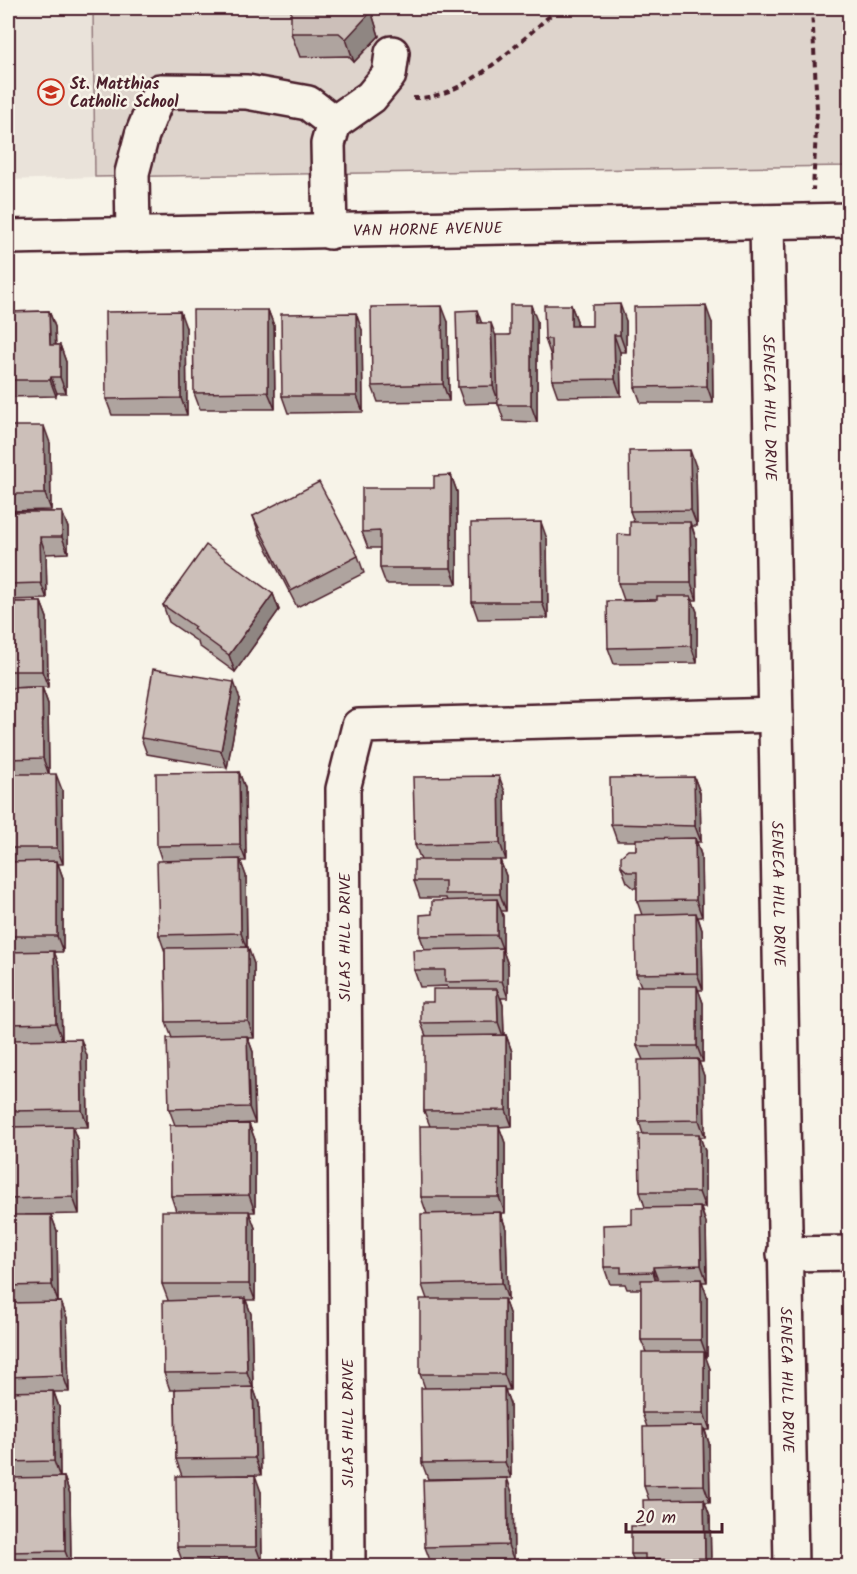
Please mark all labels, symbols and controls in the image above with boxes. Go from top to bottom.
place label: St. Matthias Catholic School [70,72,179,115]
school or university icon: St. Matthias Catholic School [36,77,66,107]
street label: VAN HORNE AVENUE [353,216,504,244]
street label: SENECA HILL DRIVE [755,335,783,482]
street label: SENECA HILL DRIVE [764,821,791,968]
street label: SILAS HILL DRIVE [333,872,358,1001]
street label: SENECA HILL DRIVE [772,1307,800,1454]
street label: SILAS HILL DRIVE [336,1358,361,1487]
scale bar [626,1496,722,1534]
text: 20 m [635,1504,676,1533]

